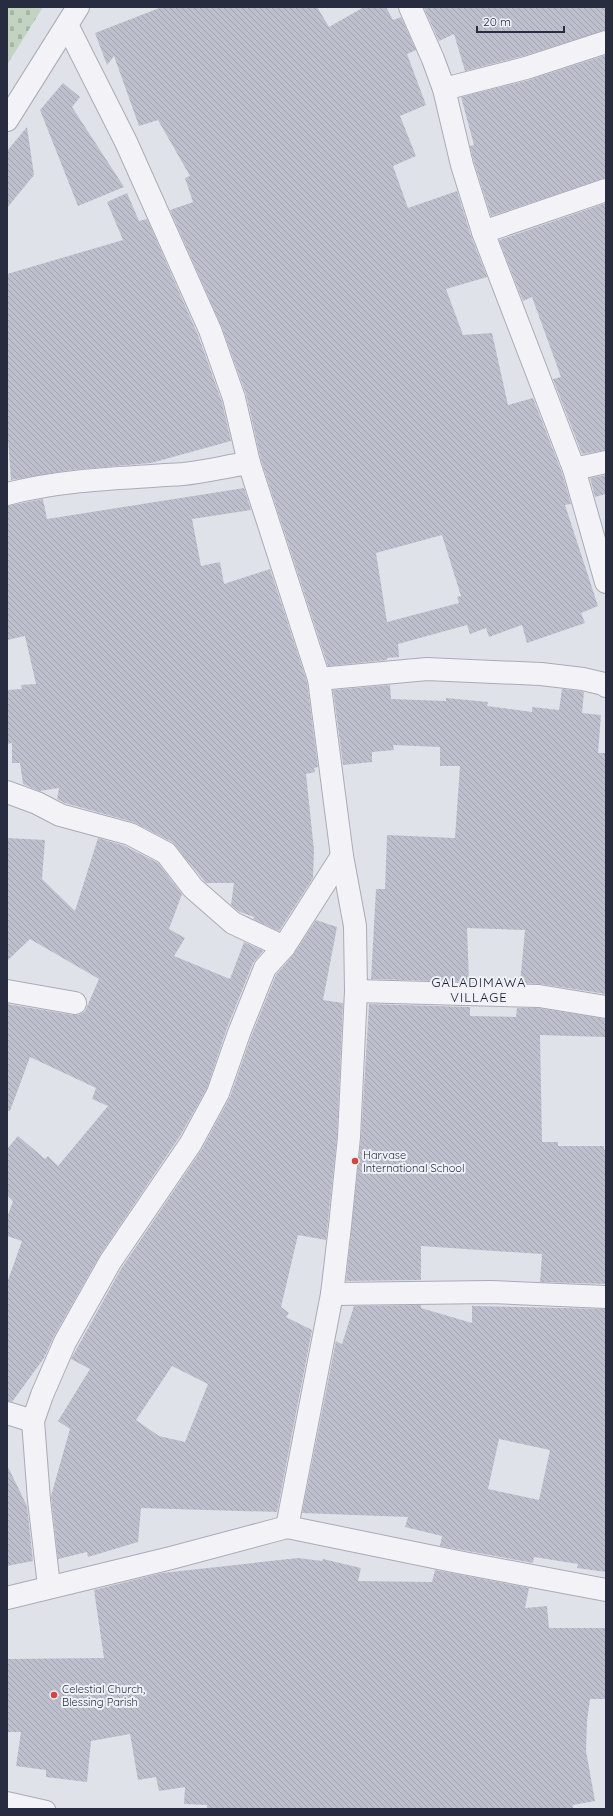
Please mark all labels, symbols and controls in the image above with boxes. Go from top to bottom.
scale bar [477,8,564,34]
text: 20 m [483,14,511,29]
district label: GALADIMAWA VILLAGE [432,974,526,1005]
place label: Harvase International School [363,1148,465,1175]
marker: Harvase International School [350,1156,360,1166]
place label: Celestial Church, Blessing Parish [62,1682,145,1709]
marker: Celestial Church, Blessing Parish [49,1690,59,1700]

